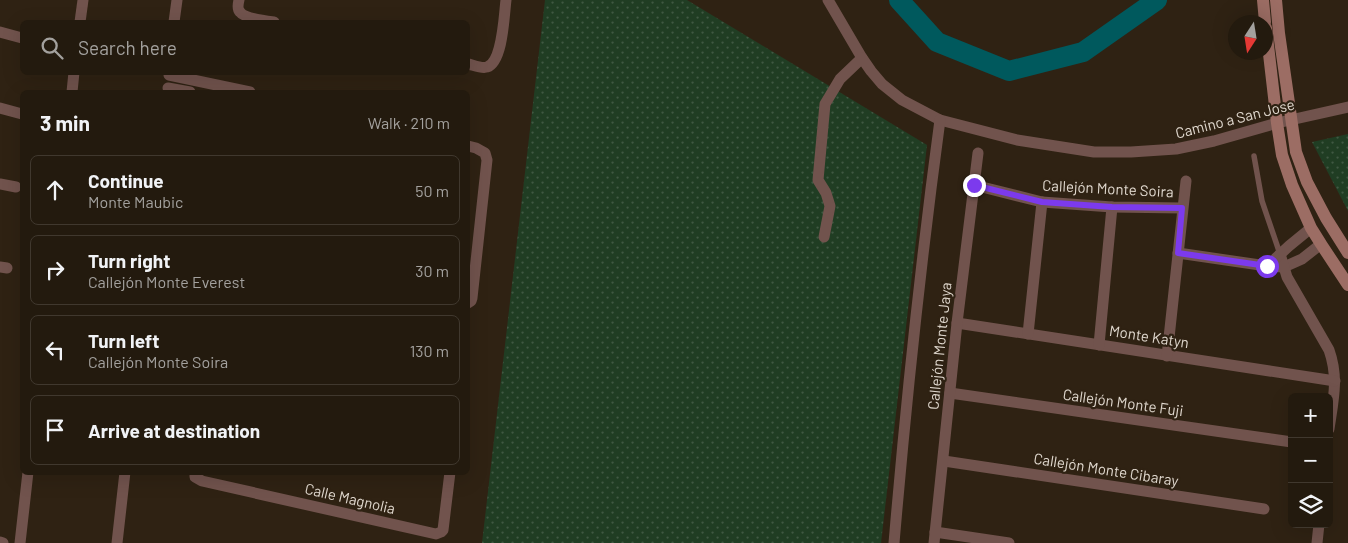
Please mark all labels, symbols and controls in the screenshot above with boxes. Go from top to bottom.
north arrow [1228,15,1273,60]
search box [20,20,470,75]
icon: search [38,34,66,62]
text: Search here [78,36,177,59]
street label: Camino a San Jose [1173,95,1296,142]
text: 3 min [40,110,90,135]
text: Walk · 210 m [368,113,450,132]
text: Continue [88,169,164,192]
route end [963,174,986,197]
icon: ahead [41,176,69,204]
street label: Callejón Monte Soira [1042,176,1174,200]
text: 50 m [415,181,449,200]
text: Monte Maubic [88,192,183,211]
text: Turn right [88,249,170,272]
route start [1256,255,1279,278]
icon: right [41,256,69,284]
text: 30 m [415,261,449,280]
text: Callejón Monte Everest [88,272,245,291]
street label: Callejón Monte Jaya [923,281,955,411]
street label: Monte Katyn [1108,321,1190,351]
text: Turn left [88,329,159,352]
icon: left [41,336,69,364]
text: 130 m [410,341,449,360]
text: Callejón Monte Soira [88,352,228,371]
street label: Callejón Monte Fuji [1062,385,1185,419]
map controls [1288,393,1333,528]
button: + [1288,393,1333,438]
icon: arrive [41,416,69,444]
text: Arrive at destination [88,419,260,442]
button: − [1288,438,1333,483]
street label: Callejón Monte Cibaray [1033,449,1180,489]
street label: Calle Magnolia [303,479,397,517]
button: layers [1288,483,1333,528]

